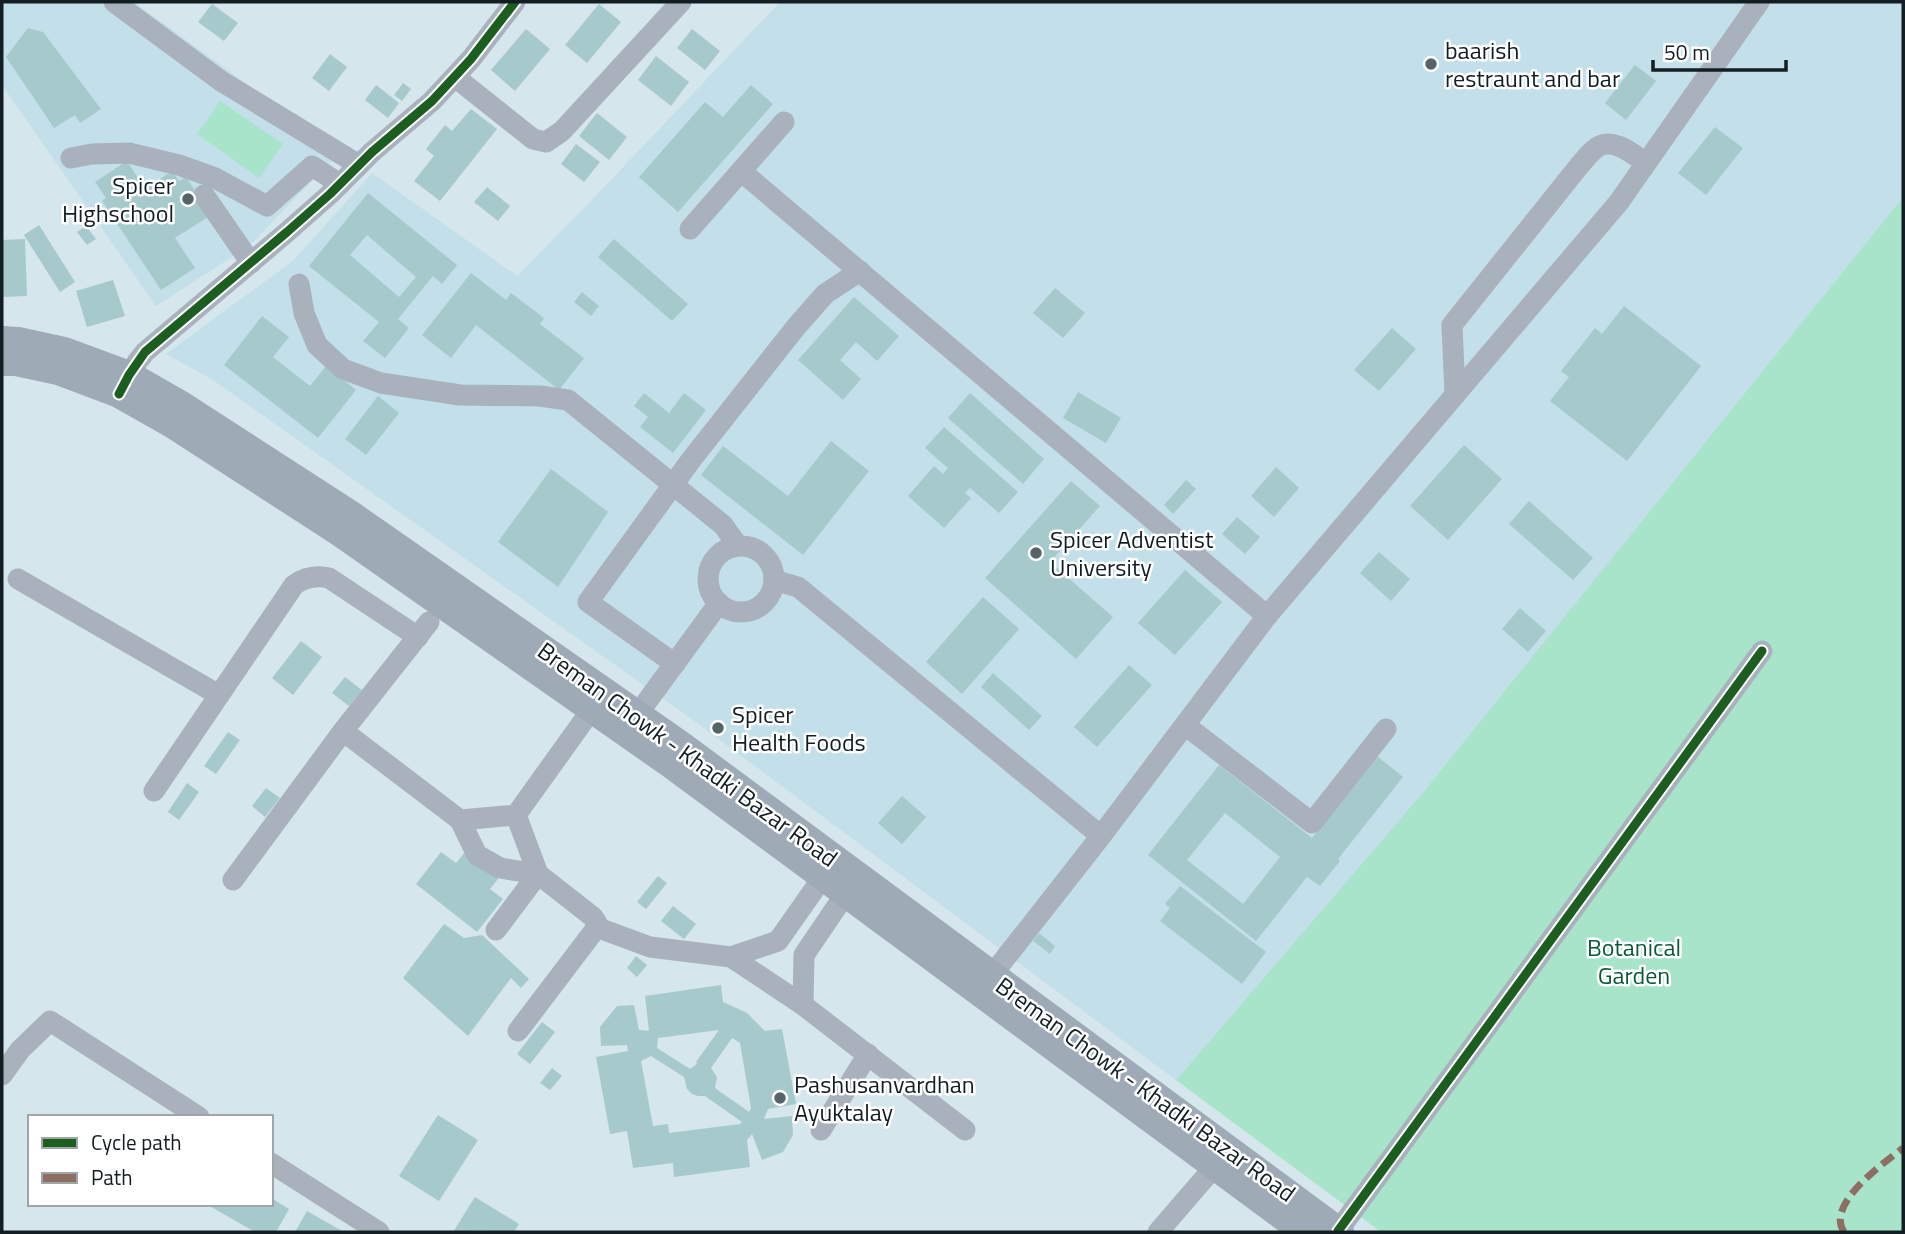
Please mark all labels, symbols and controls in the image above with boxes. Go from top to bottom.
scale bar [1653,28,1786,72]
place label: baarish restraunt and bar [1445,32,1620,96]
text: 50 m [1664,36,1710,68]
marker: baarish restraunt and bar [1423,56,1439,72]
place label: Spicer Highschool [62,167,174,231]
marker: Spicer Highschool [180,191,196,207]
place label: Spicer Adventist University [1050,521,1214,585]
marker: Spicer Adventist University [1028,545,1044,561]
street label: Breman Chowk - Khadki Bazar Road [531,633,845,875]
place label: Spicer Health Foods [732,696,866,760]
marker: Spicer Health Foods [710,720,726,736]
park label: Botanical Garden [1587,929,1681,993]
street label: Breman Chowk - Khadki Bazar Road [989,968,1303,1210]
place label: Pashusanvardhan Ayuktalay [794,1066,975,1130]
marker: Pashusanvardhan Ayuktalay [772,1090,788,1106]
legend [28,1115,273,1206]
text: Cycle path [91,1126,182,1158]
text: Path [91,1161,133,1193]

